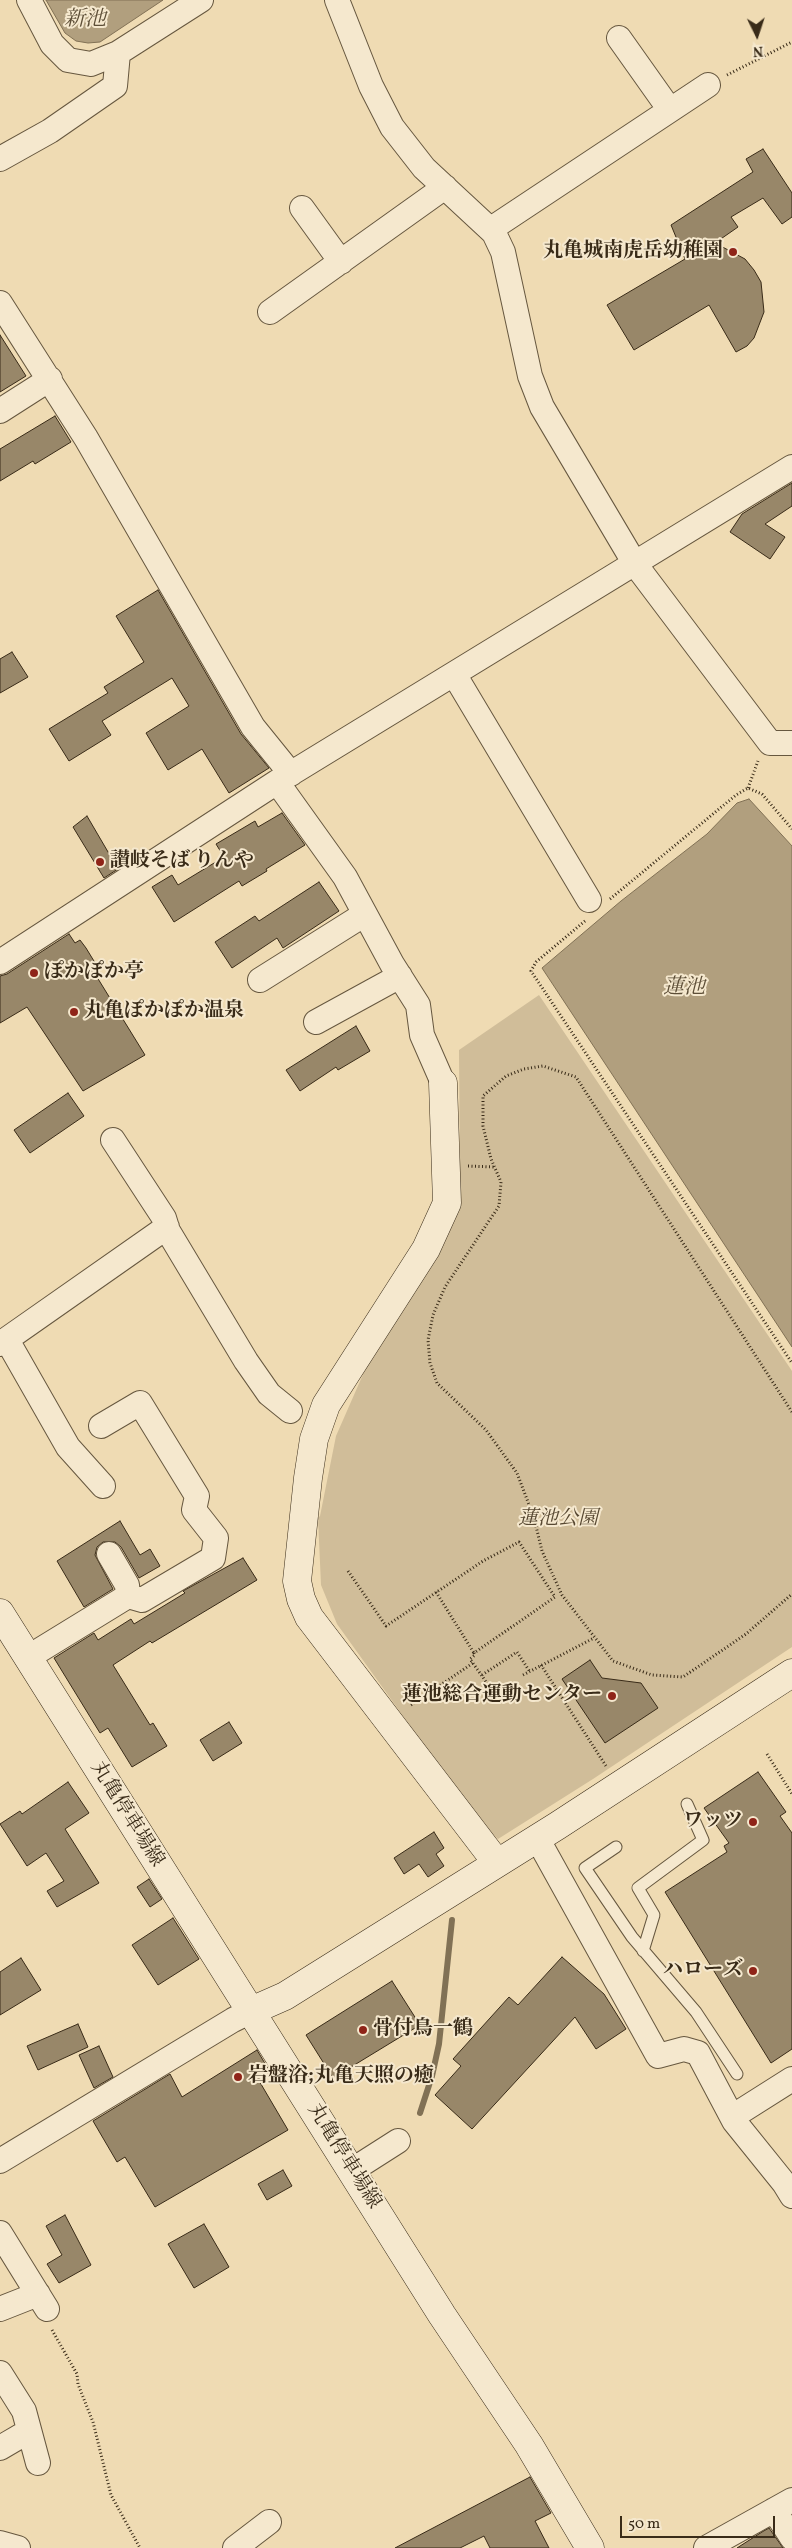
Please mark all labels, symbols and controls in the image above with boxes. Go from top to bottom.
water label: 新池 [64,8,106,34]
north arrow [732,10,782,60]
text: N [752,41,764,60]
place label: 丸亀城南虎岳幼稚園 [543,240,723,264]
marker: 丸亀城南虎岳幼稚園 [727,246,739,258]
place label: 讃岐そば りんや [110,850,254,874]
marker: 讃岐そば りんや [94,856,106,868]
place label: ぽかぽか亭 [44,961,144,985]
marker: ぽかぽか亭 [28,967,40,979]
water label: 蓮池 [663,976,705,1002]
place label: 丸亀ぽかぽか温泉 [84,1000,244,1024]
marker: 丸亀ぽかぽか温泉 [68,1006,80,1018]
park label: 蓮池公園 [518,1508,598,1532]
place label: 蓮池総合運動センター [402,1684,602,1708]
marker: 蓮池総合運動センター [606,1690,618,1702]
street label: 丸亀停車場線 [84,1758,168,1872]
place label: ワッツ [683,1810,743,1834]
marker: ワッツ [747,1816,759,1828]
place label: ハローズ [663,1959,743,1983]
marker: ハローズ [747,1965,759,1977]
place label: 骨付鳥一鶴 [373,2018,473,2042]
marker: 骨付鳥一鶴 [357,2024,369,2036]
place label: 岩盤浴;丸亀天照の癒 [248,2065,434,2089]
marker: 岩盤浴;丸亀天照の癒 [232,2071,244,2083]
street label: 丸亀停車場線 [301,2100,385,2214]
scale bar [622,2506,777,2538]
text: 50 m [628,2514,660,2535]

